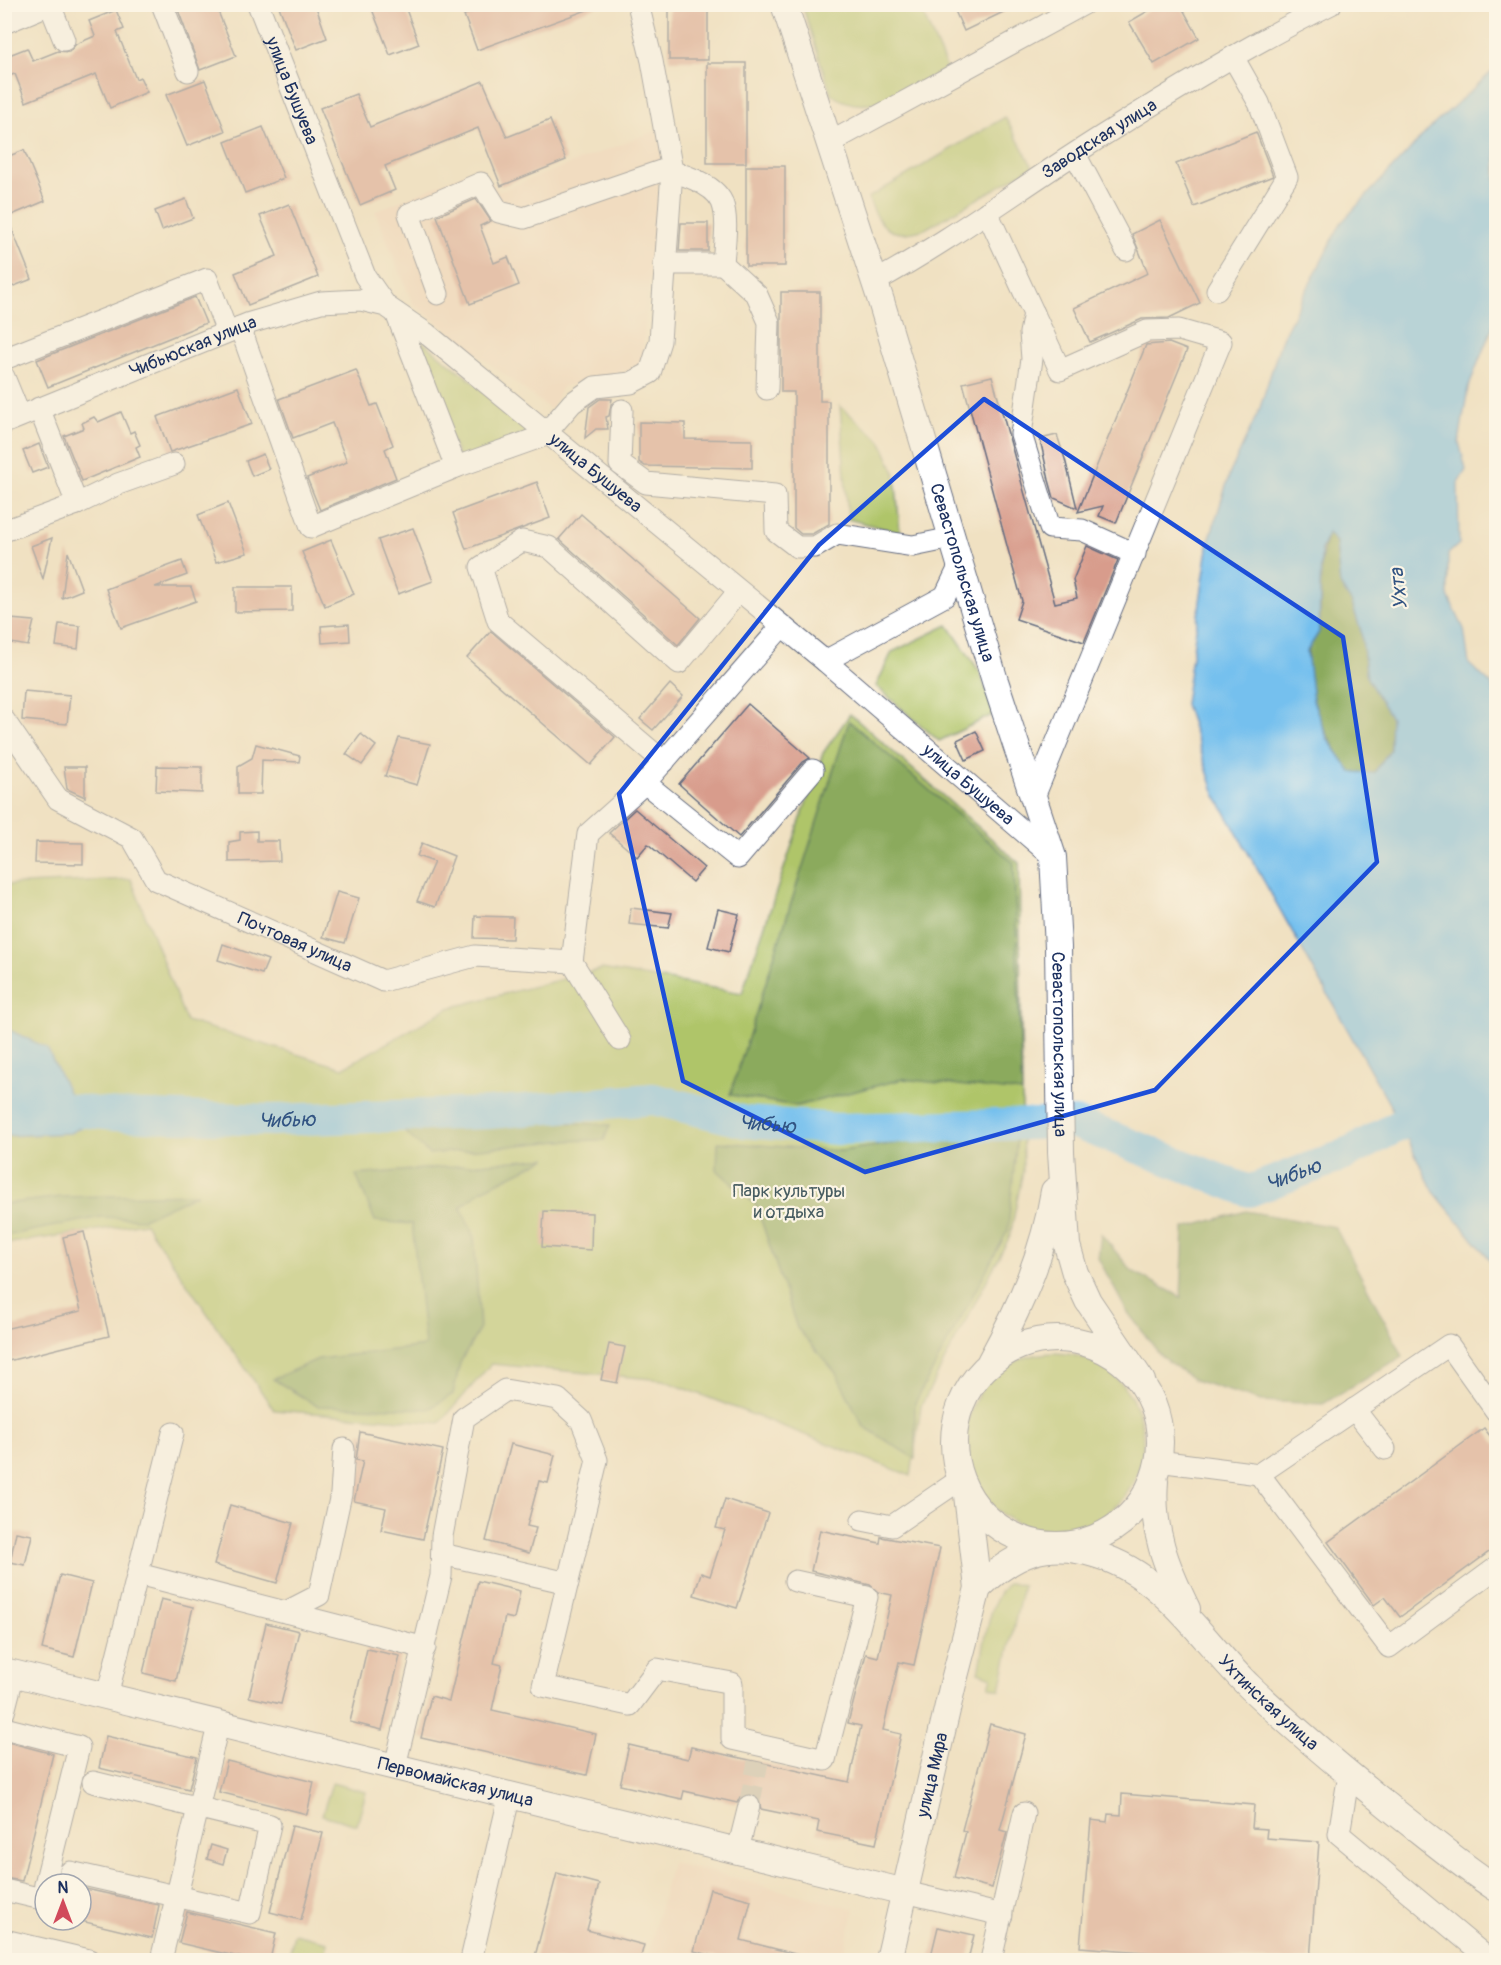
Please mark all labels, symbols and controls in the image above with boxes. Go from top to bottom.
street label: улица Бушуева [260,33,323,148]
street label: Заводская улица [1037,94,1161,184]
street label: Чибьюская улица [126,311,259,383]
street label: улица Бушуева [543,427,647,518]
street label: Севастопольская улица [924,481,1000,665]
water label: Ухта [1384,565,1413,611]
street label: улица Бушуева [917,738,1019,831]
street label: Почтовая улица [234,907,356,978]
street label: Севастопольская улица [1046,952,1072,1137]
water label: Чибью [258,1107,317,1133]
water label: Чибью [738,1110,797,1139]
water label: Чибью [1262,1153,1325,1196]
park label: Парк культуры и отдыха [733,1180,845,1224]
street label: Ухтинская улица [1213,1650,1323,1756]
street label: улица Мира [911,1730,953,1821]
street label: Первомайская улица [375,1752,536,1812]
north arrow [33,1872,93,1932]
text: N [58,1878,69,1898]

